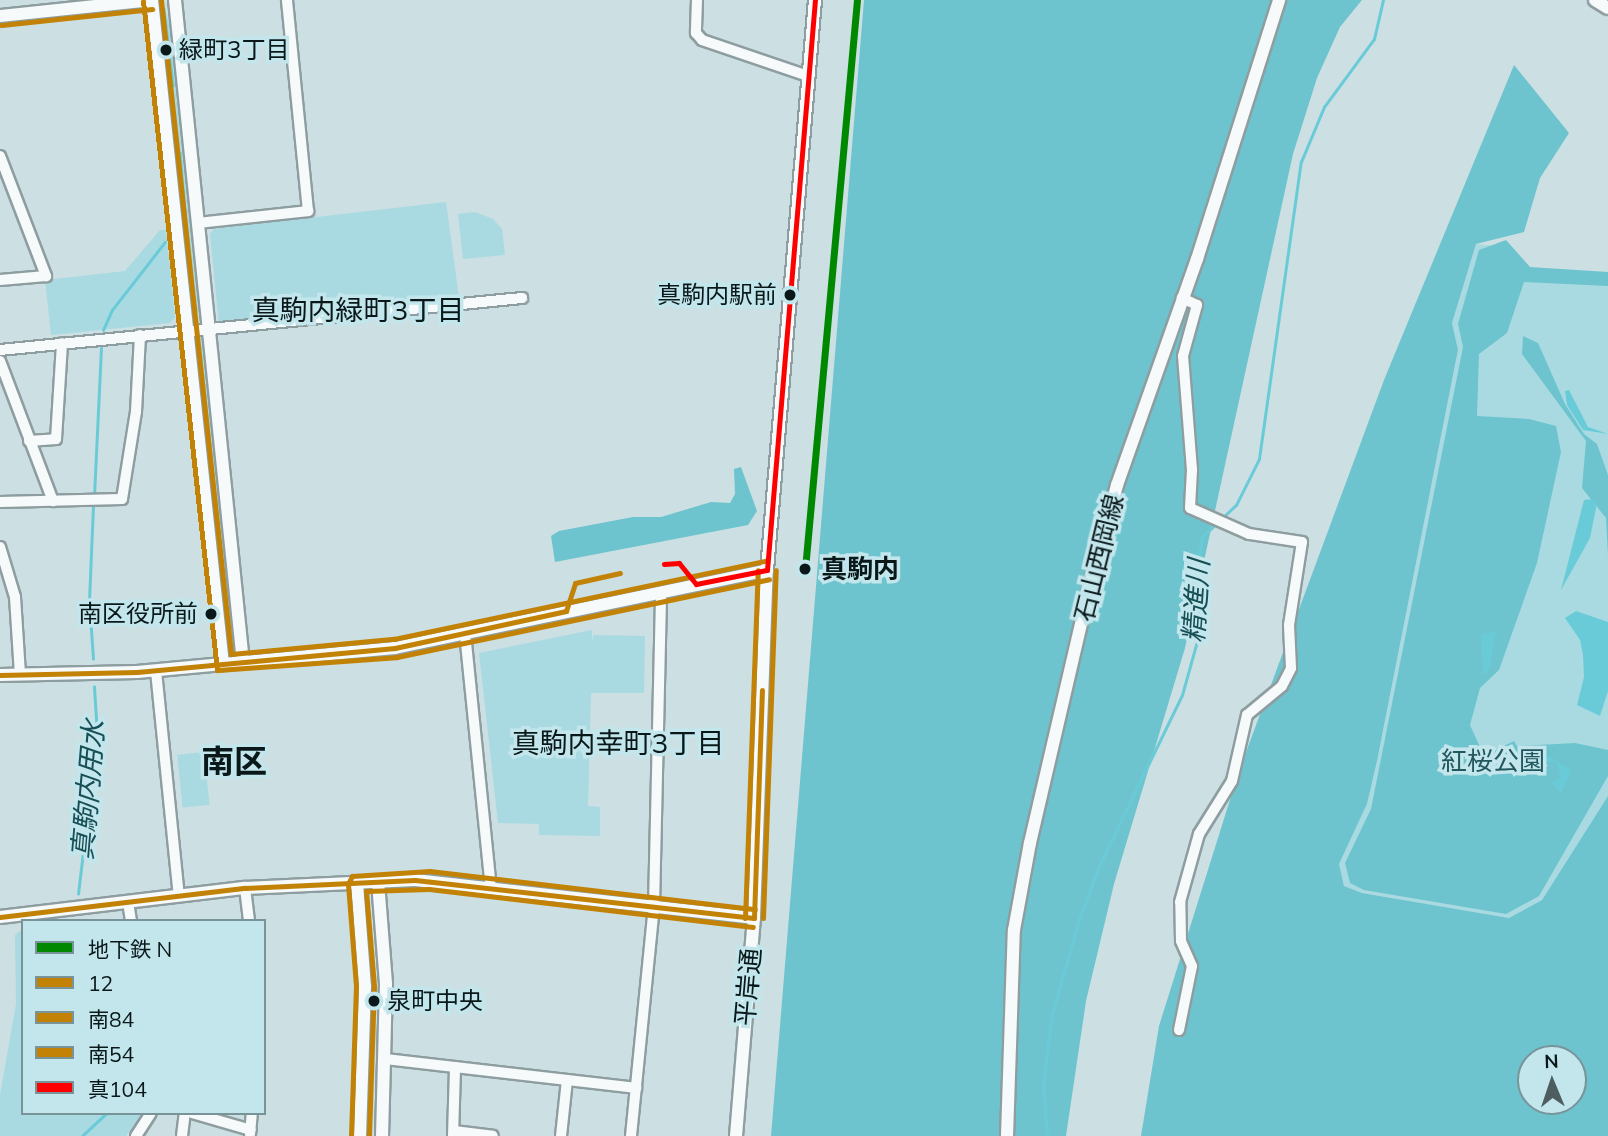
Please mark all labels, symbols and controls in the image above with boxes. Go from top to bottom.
place label: 緑町3丁目 [179,36,289,64]
marker: 緑町3丁目 [159,43,173,57]
place label: 真駒内駅前 [657,281,777,309]
marker: 真駒内駅前 [783,288,797,302]
district label: 真駒内緑町3丁目 [252,293,464,327]
street label: 石山西岡線 [1068,491,1130,625]
place label: 真駒内 [821,553,899,585]
water label: 精進川 [1176,558,1216,644]
marker: 真駒内 [795,559,815,579]
place label: 南区役所前 [78,600,198,628]
marker: 南区役所前 [204,607,218,621]
water label: 真駒内用水 [65,719,111,861]
district label: 真駒内幸町3丁目 [512,726,724,760]
district label: 南区 [201,741,267,781]
park label: 紅桜公園 [1441,745,1545,777]
legend [21,919,266,1115]
text: 地下鉄 N [88,936,172,962]
street label: 平岸通 [729,947,767,1027]
text: 12 [88,970,113,996]
place label: 泉町中央 [387,987,483,1015]
marker: 泉町中央 [367,994,381,1008]
text: 南84 [88,1006,134,1032]
text: 南54 [88,1041,134,1067]
north arrow [1517,1045,1587,1115]
text: N [1544,1049,1559,1073]
text: 真104 [88,1076,147,1102]

